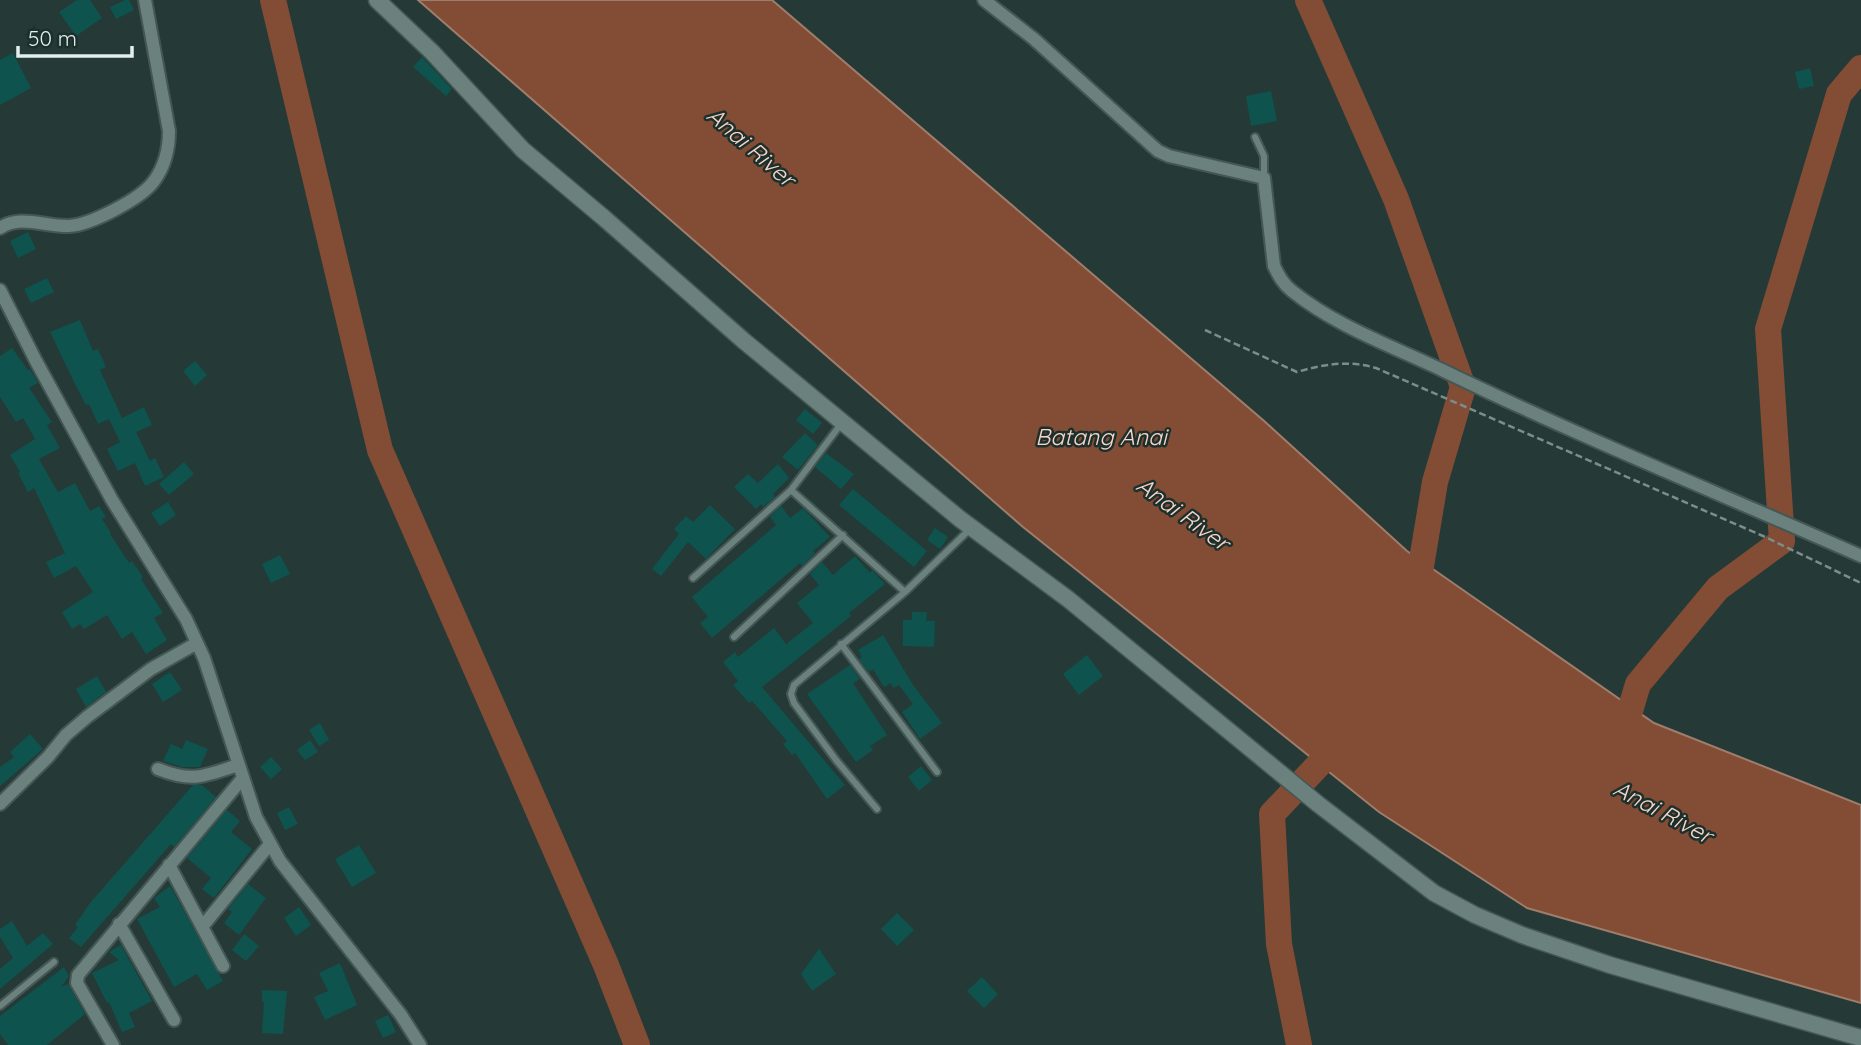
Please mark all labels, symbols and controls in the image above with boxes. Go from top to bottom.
scale bar [18,14,131,58]
text: 50 m [28,25,77,51]
water label: Anai River [701,100,804,195]
water label: Batang Anai [1035,422,1170,451]
water label: Anai River [1131,470,1238,559]
water label: Anai River [1609,774,1720,851]

